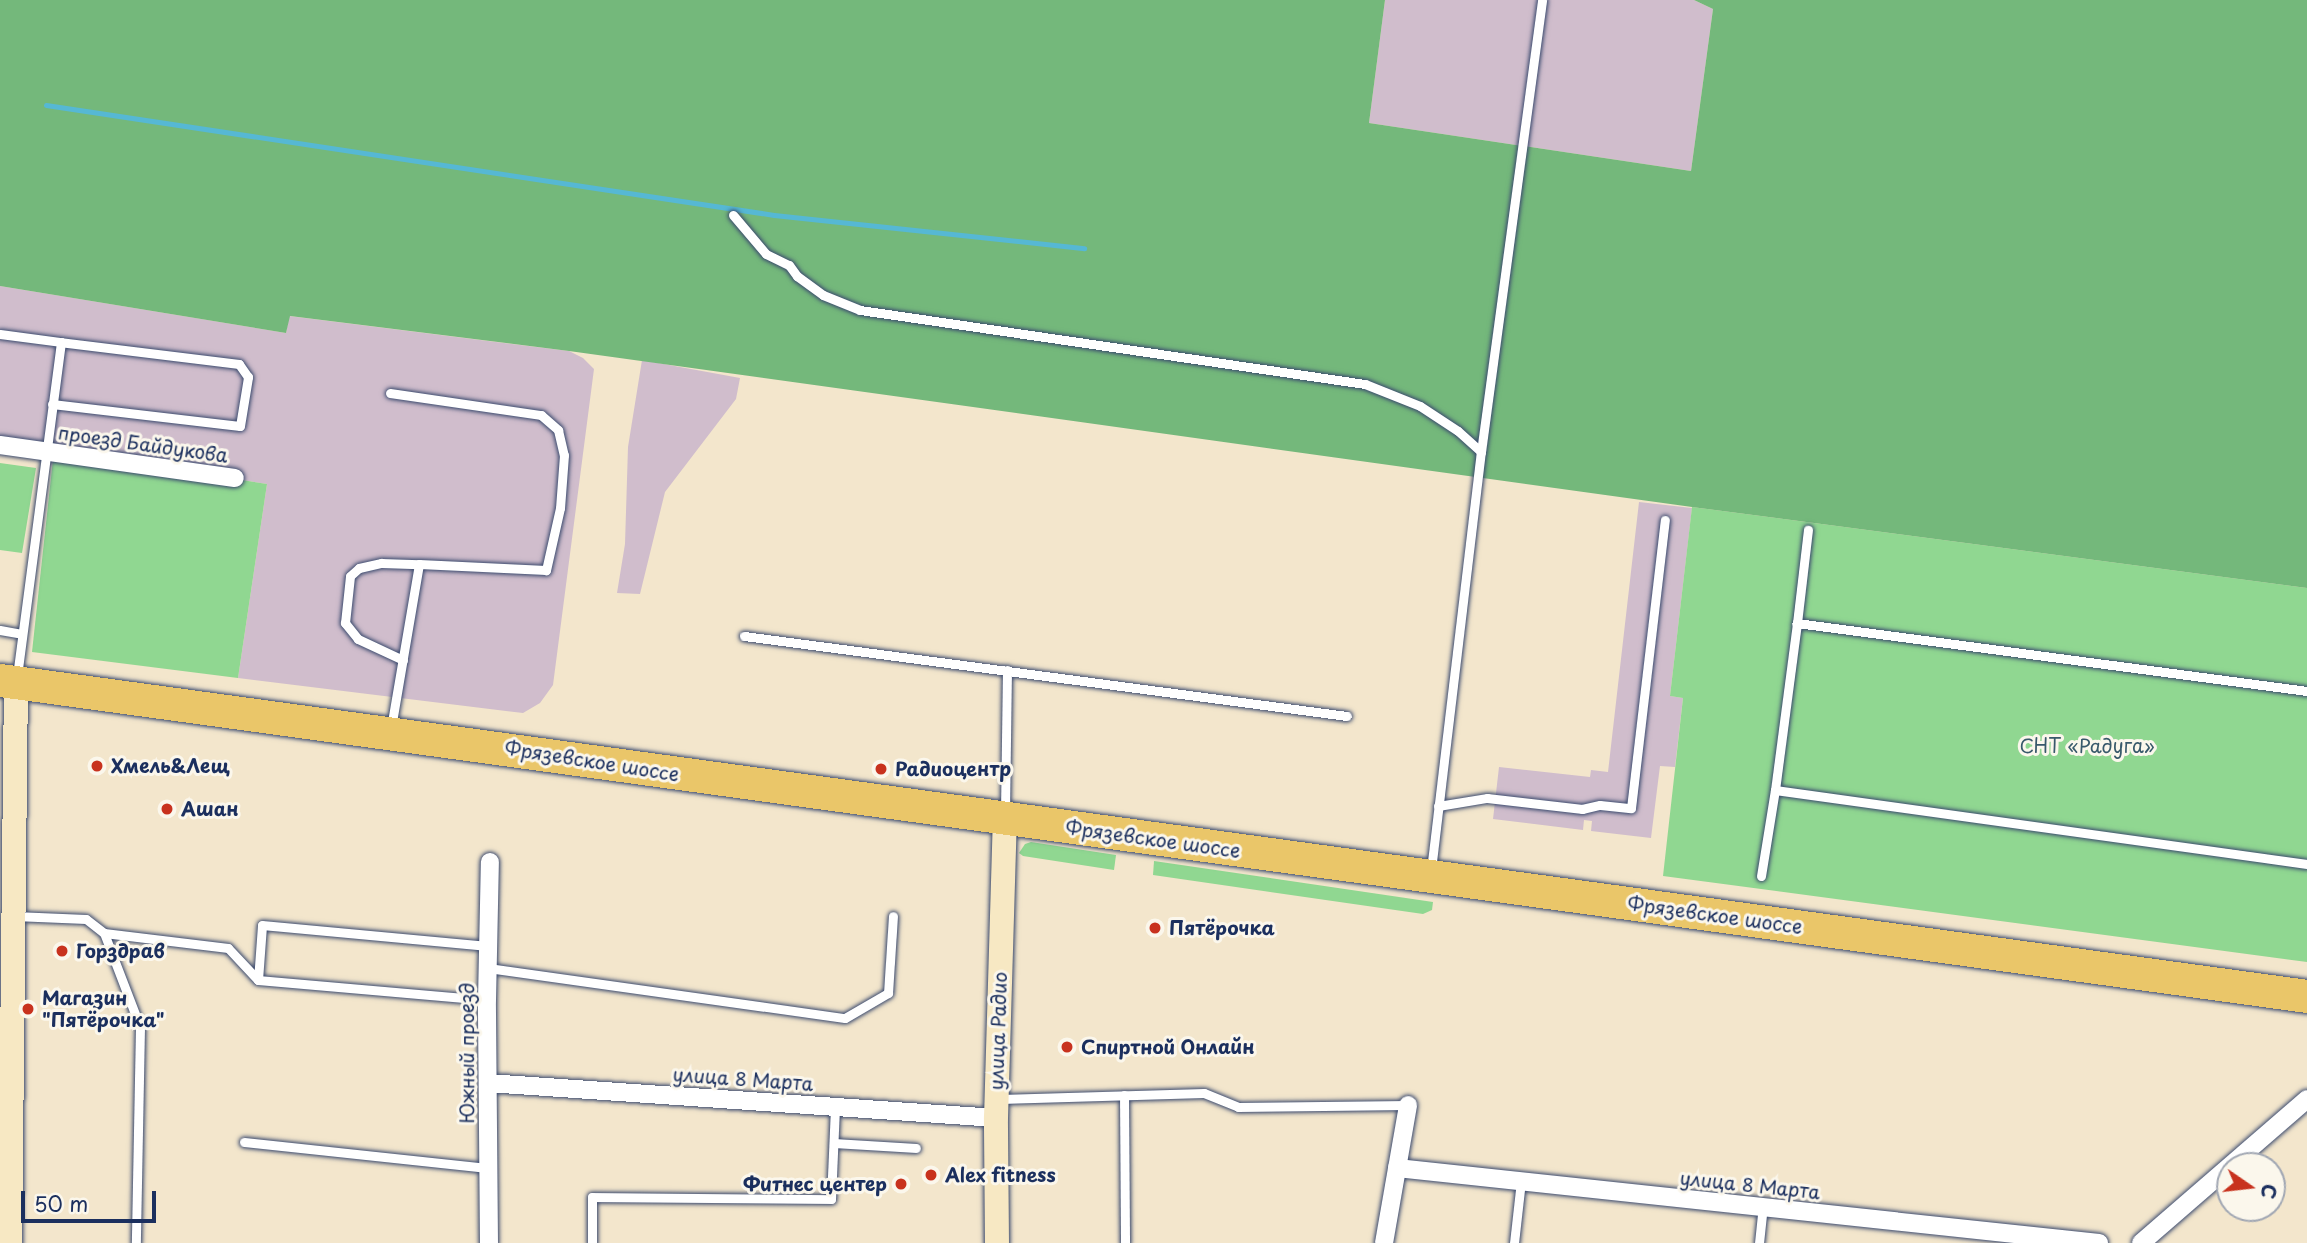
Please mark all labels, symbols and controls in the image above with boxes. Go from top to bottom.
street label: проезд Байдукова [57,421,229,467]
park label: СНТ «Радуга» [2019,735,2155,757]
street label: Фрязевское шоссе [503,736,681,786]
place label: Хмель&Лещ [111,755,229,777]
marker: Хмель&Лещ [89,758,105,774]
place label: Радиоцентр [895,758,1011,780]
marker: Радиоцентр [873,761,889,777]
place label: Ашан [181,798,239,820]
marker: Ашан [159,801,175,817]
street label: Фрязевское шоссе [1064,815,1242,863]
street label: Фрязевское шоссе [1626,891,1804,939]
place label: Пятёрочка [1169,917,1275,939]
marker: Пятёрочка [1147,920,1163,936]
place label: Горздрав [76,940,165,962]
marker: Горздрав [54,943,70,959]
street label: улица Радио [985,971,1011,1091]
street label: Южный проезд [456,983,478,1123]
place label: Магазин "Пятёрочка" [42,987,164,1031]
marker: Магазин "Пятёрочка" [20,1001,36,1017]
place label: Спиртной Онлайн [1081,1036,1256,1058]
marker: Спиртной Онлайн [1059,1039,1075,1055]
street label: улица 8 Марта [671,1063,815,1095]
north arrow [2216,1152,2286,1222]
place label: Alex fitness [945,1164,1058,1186]
street label: улица 8 Марта [1678,1166,1822,1204]
marker: Alex fitness [923,1167,939,1183]
place label: Фитнес центер [741,1173,887,1195]
scale bar [24,1176,159,1220]
marker: Фитнес центер [893,1176,909,1192]
text: С [2254,1181,2285,1202]
text: 50 m [34,1187,88,1219]

